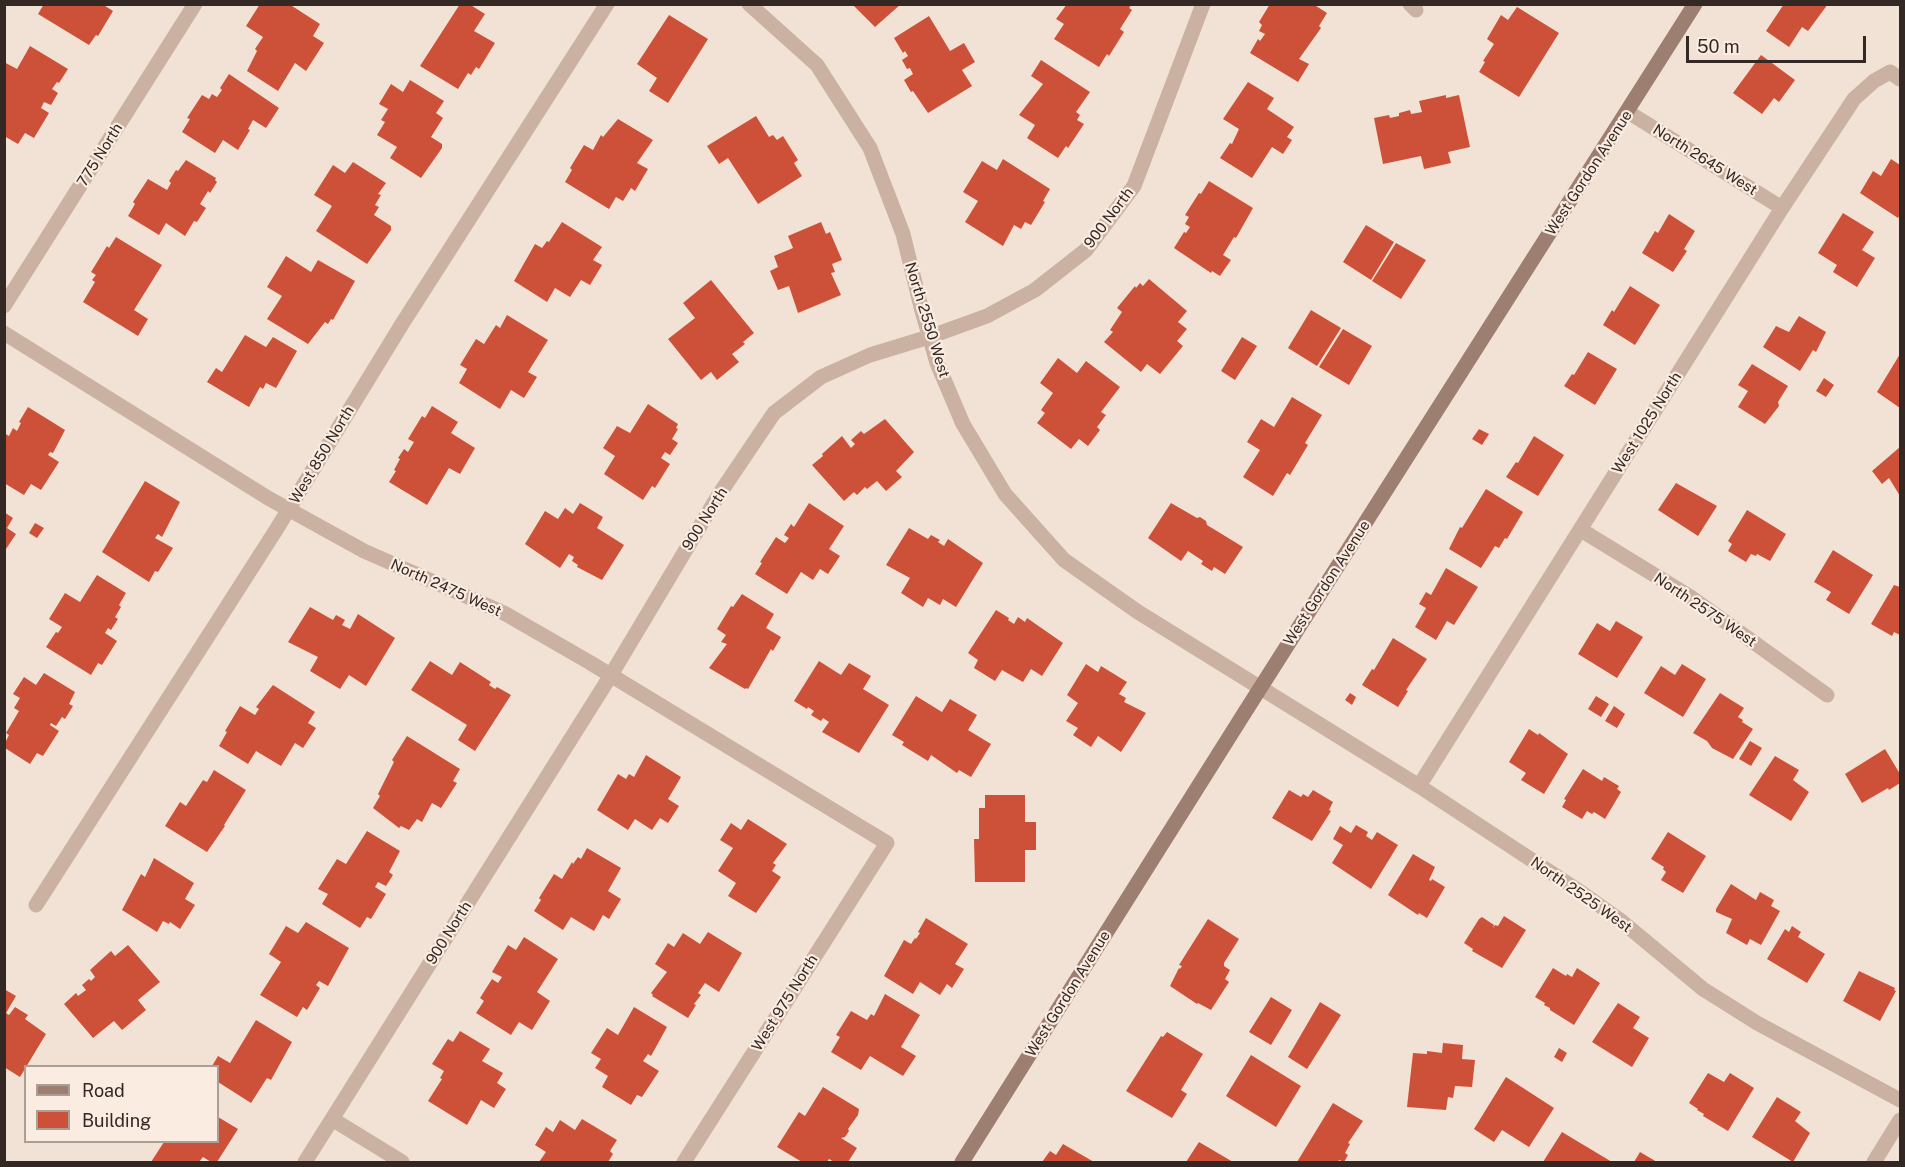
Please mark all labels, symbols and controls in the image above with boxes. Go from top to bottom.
scale bar [1689,24,1869,62]
text: 50 m [1697,36,1740,57]
street label: West Gordon Avenue [1542,107,1636,239]
street label: 775 North [73,120,127,190]
street label: North 2645 West [1650,121,1760,199]
street label: 900 North [1080,184,1138,252]
street label: North 2550 West [901,260,953,380]
street label: West 1025 North [1609,369,1685,477]
street label: West 850 North [286,403,358,507]
street label: 900 North [679,484,731,554]
street label: West Gordon Avenue [1280,517,1374,649]
street label: North 2475 West [388,555,504,621]
street label: North 2575 West [1650,569,1760,651]
street label: North 2525 West [1527,853,1635,937]
street label: 900 North [423,898,475,968]
street label: West Gordon Avenue [1022,928,1114,1060]
street label: West 975 North [748,952,822,1054]
legend [24,1065,219,1143]
text: Road [82,1080,125,1101]
text: Building [82,1110,151,1131]

